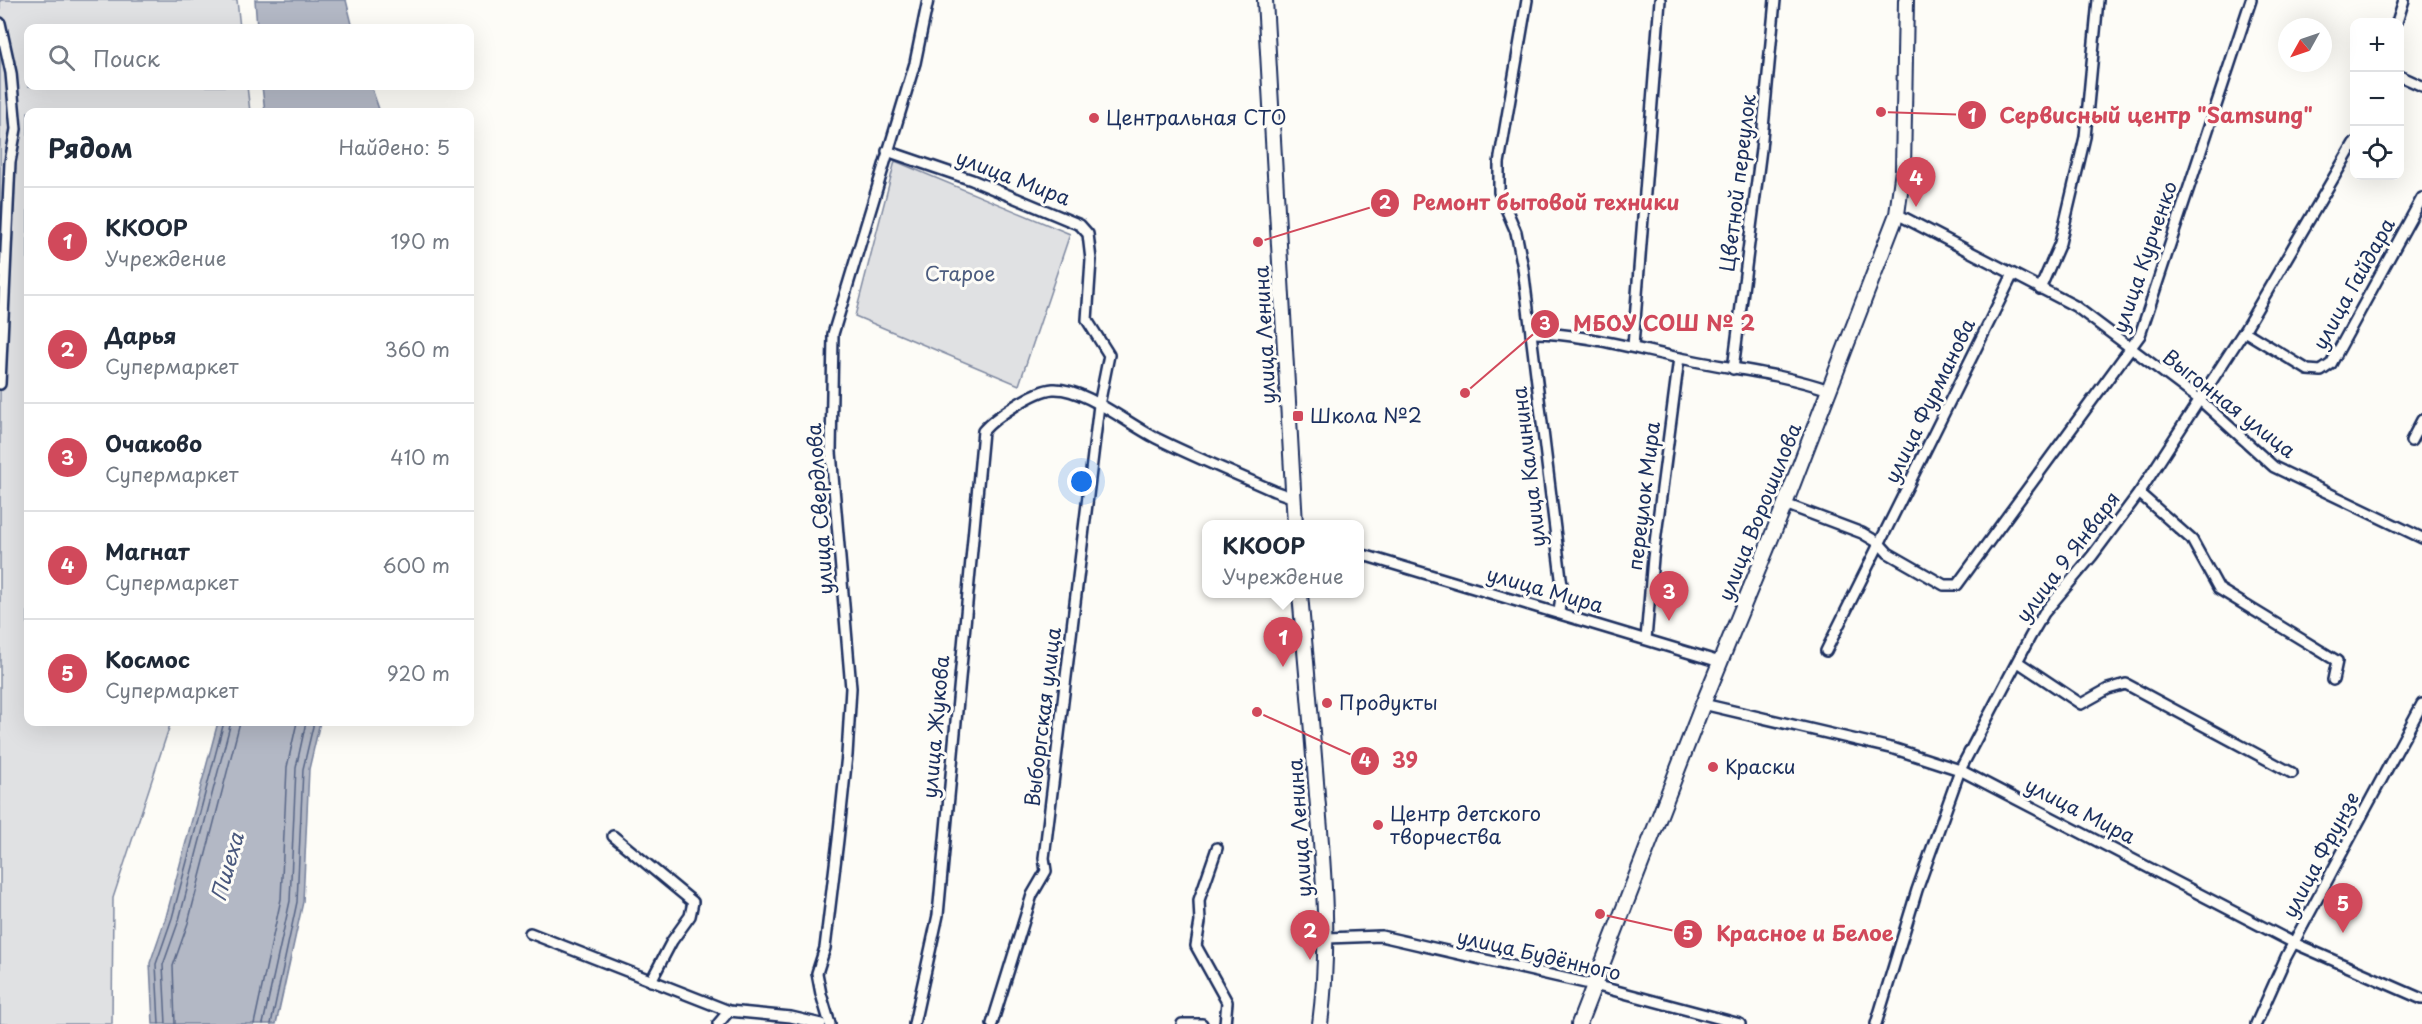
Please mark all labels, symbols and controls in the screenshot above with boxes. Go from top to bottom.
north arrow [2278,18,2332,72]
map controls [2350,18,2404,180]
button: + [2350,18,2404,72]
search box [24,24,474,90]
icon: search [45,41,78,74]
text: Поиск [93,41,160,74]
button: − [2350,72,2404,126]
street label: Цветной переулок [1711,92,1763,273]
callout: Сервисный центр "Samsung" [1957,96,2326,135]
text: Сервисный центр "Samsung" [1999,98,2313,130]
text: 1 [1968,101,1977,128]
place label: Центральная СТО [1106,102,1287,132]
marker: Центральная СТО [1087,111,1101,125]
button: locate [2350,126,2404,180]
text: Рядом [48,128,133,167]
text: Найдено: 5 [339,132,450,162]
street label: улица Мира [952,141,1075,213]
pin: 4 [1896,158,1936,207]
street label: улица Курченко [2104,177,2184,337]
callout: Ремонт бытовой техники [1370,183,1693,222]
text: Ремонт бытовой техники [1412,185,1680,217]
text: 2 [1379,188,1392,215]
text: ККООР [105,210,188,243]
street label: улица Гайдара [2304,212,2402,355]
text: 1 [63,226,72,256]
text: 190 m [391,226,450,256]
text: Учреждение [105,243,226,273]
park label: Старое [925,258,995,288]
street label: улица Ленина [1245,265,1283,405]
callout: МБОУ СОШ № 2 [1530,304,1768,343]
text: МБОУ СОШ № 2 [1573,306,1755,338]
text: 3 [1539,309,1551,336]
street label: улица Фурманова [1876,312,1982,488]
text: Дарья [105,318,177,351]
text: 2 [60,334,75,364]
text: 360 m [384,334,450,364]
street label: Выгонная улица [2157,342,2303,465]
text: Супермаркет [105,351,238,381]
street label: улица Калинина [1503,385,1553,549]
place label: Школа №2 [1310,400,1422,430]
marker: Школа №2 [1291,409,1305,423]
street label: улица Ворошилова [1710,418,1809,605]
street label: переулок Мира [1619,419,1667,572]
street label: улица Свердлова [798,422,840,596]
text: Очаково [105,426,202,459]
text: 3 [61,442,74,472]
text: 410 m [390,442,450,472]
text: Супермаркет [105,459,238,489]
your location [1067,467,1096,496]
street label: улица 9 Января [2008,485,2126,628]
popup [1202,520,1364,598]
text: ККООР [1222,528,1305,561]
text: Магнат [105,534,189,567]
text: 4 [61,550,74,580]
text: 600 m [382,550,450,580]
street label: улица Мира [1483,558,1608,620]
text: Учреждение [1222,561,1344,591]
text: Супермаркет [105,567,238,597]
pin: 3 [1650,572,1688,621]
pin: 1 [1264,618,1302,667]
street label: Выборгская улица [1016,625,1068,808]
text: Космос [105,642,190,675]
street label: улица Жукова [914,654,956,800]
text: 5 [61,658,74,688]
text: 920 m [387,658,450,688]
text: Супермаркет [105,675,238,705]
place label: Продукты [1339,687,1438,717]
marker: Продукты [1320,696,1334,710]
callout: 39 [1350,742,1430,781]
text: 39 [1392,743,1418,775]
text: 4 [1359,746,1371,773]
place label: Краски [1725,751,1796,781]
street label: улица Ленина [1279,757,1319,898]
marker: Краски [1706,760,1720,774]
street label: улица Мира [2020,769,2141,851]
street label: улица Фрунзе [2274,786,2366,923]
place label: Центр детского творчества [1390,798,1541,851]
marker: Центр детского творчества [1371,818,1385,832]
water label: Пшеха [201,827,251,904]
pin: 5 [2324,884,2362,933]
pin: 2 [1290,910,1330,960]
callout: Красное и Белое [1673,915,1907,954]
text: Красное и Белое [1716,916,1894,948]
text: 5 [1682,919,1694,946]
street label: улица Будённого [1454,921,1624,988]

